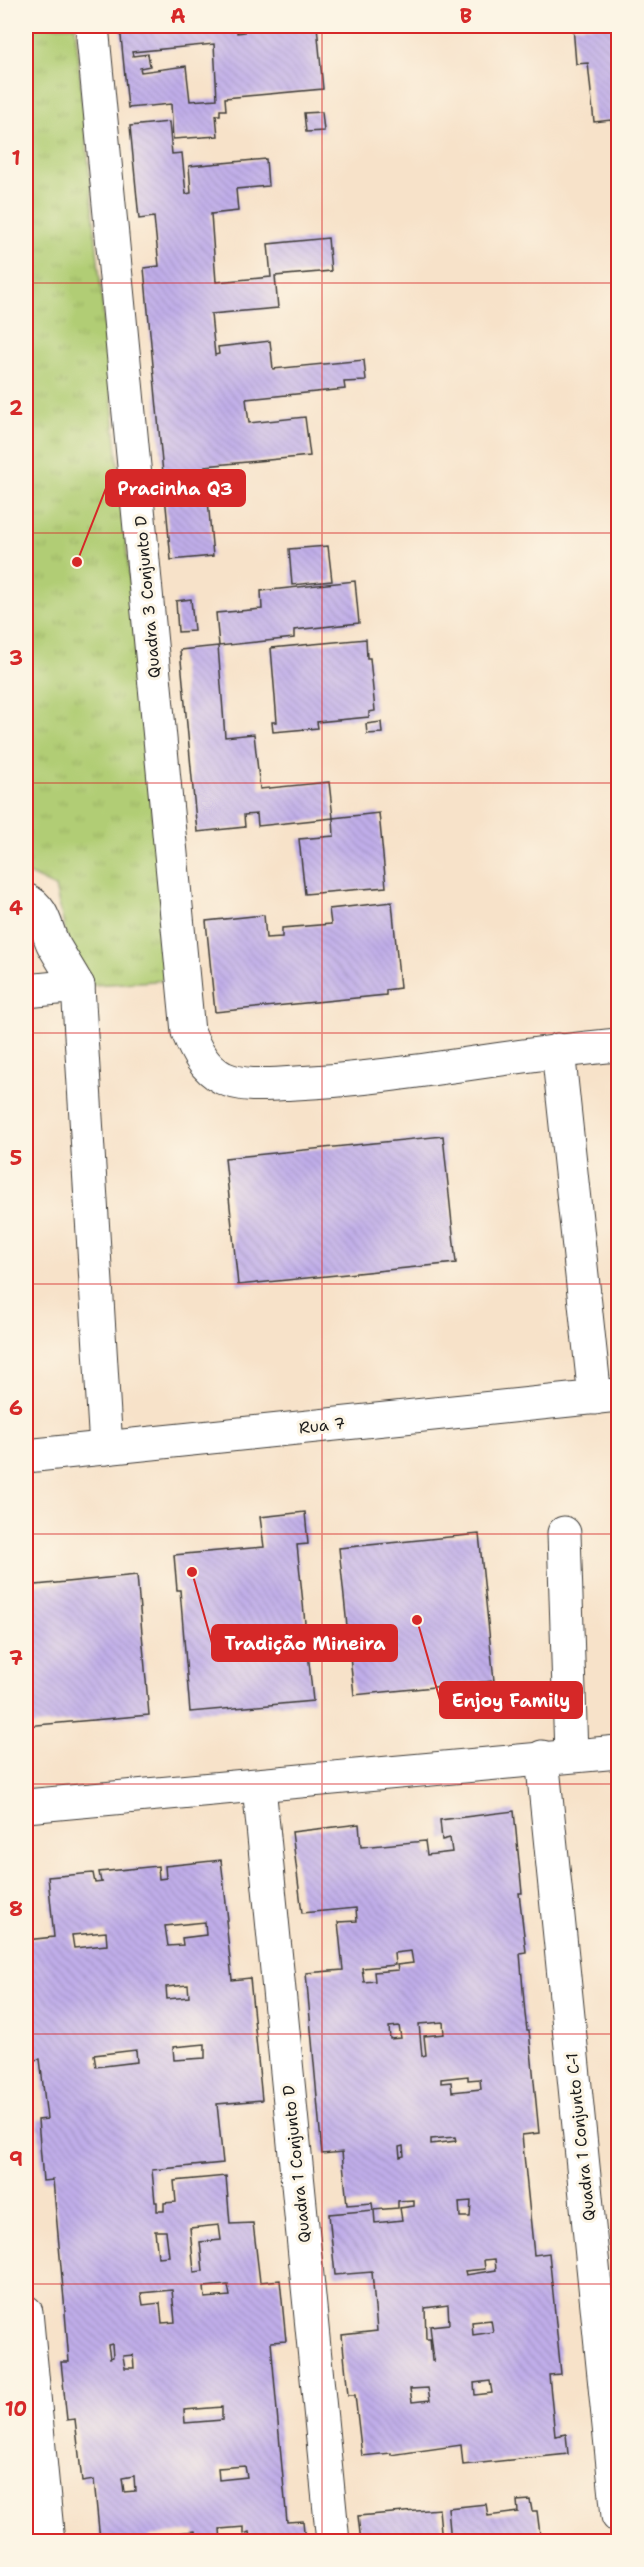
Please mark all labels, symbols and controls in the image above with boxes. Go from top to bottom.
text: A [170,3,186,29]
text: B [460,3,472,29]
text: 1 [11,145,21,171]
text: 2 [9,395,23,421]
callout: Pracinha Q3 [106,470,245,506]
text: Pracinha Q3 [117,477,233,501]
street label: Quadra 3 Conjunto D [130,515,165,679]
text: 3 [9,645,23,671]
text: 4 [9,895,23,921]
text: 5 [10,1145,22,1171]
text: 6 [9,1395,23,1421]
street label: Rua 7 [298,1413,346,1438]
callout: Tradição Mineira [212,1625,397,1661]
text: Tradição Mineira [224,1632,386,1656]
text: 7 [9,1645,23,1671]
callout: Enjoy Family [440,1682,582,1718]
text: Enjoy Family [452,1689,570,1713]
text: 8 [9,1896,23,1922]
street label: Quadra 1 Conjunto C-1 [561,2052,600,2222]
street label: Quadra 1 Conjunto D [278,2084,315,2244]
text: 9 [9,2146,23,2172]
text: 10 [5,2396,27,2422]

